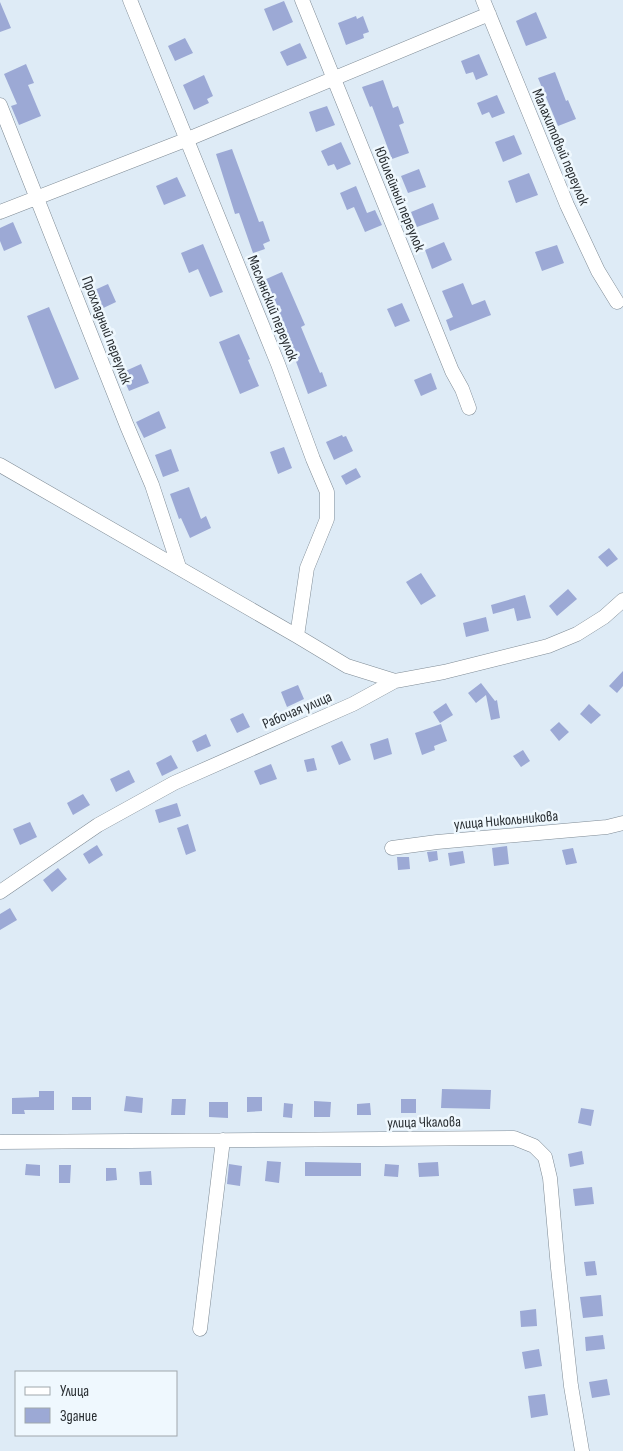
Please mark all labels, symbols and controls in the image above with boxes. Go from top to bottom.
street label: Малахитовый переулок [527,86,594,209]
street label: Юбилейный переулок [370,144,429,255]
street label: Маслянский переулок [243,253,302,364]
street label: Прохладный переулок [77,273,136,387]
street label: Рабочая улица [260,687,335,734]
street label: улица Никольникова [453,806,559,835]
street label: улица Чкалова [387,1112,461,1133]
legend [15,1371,178,1436]
text: Улица [60,1382,89,1401]
text: Здание [60,1407,97,1426]

